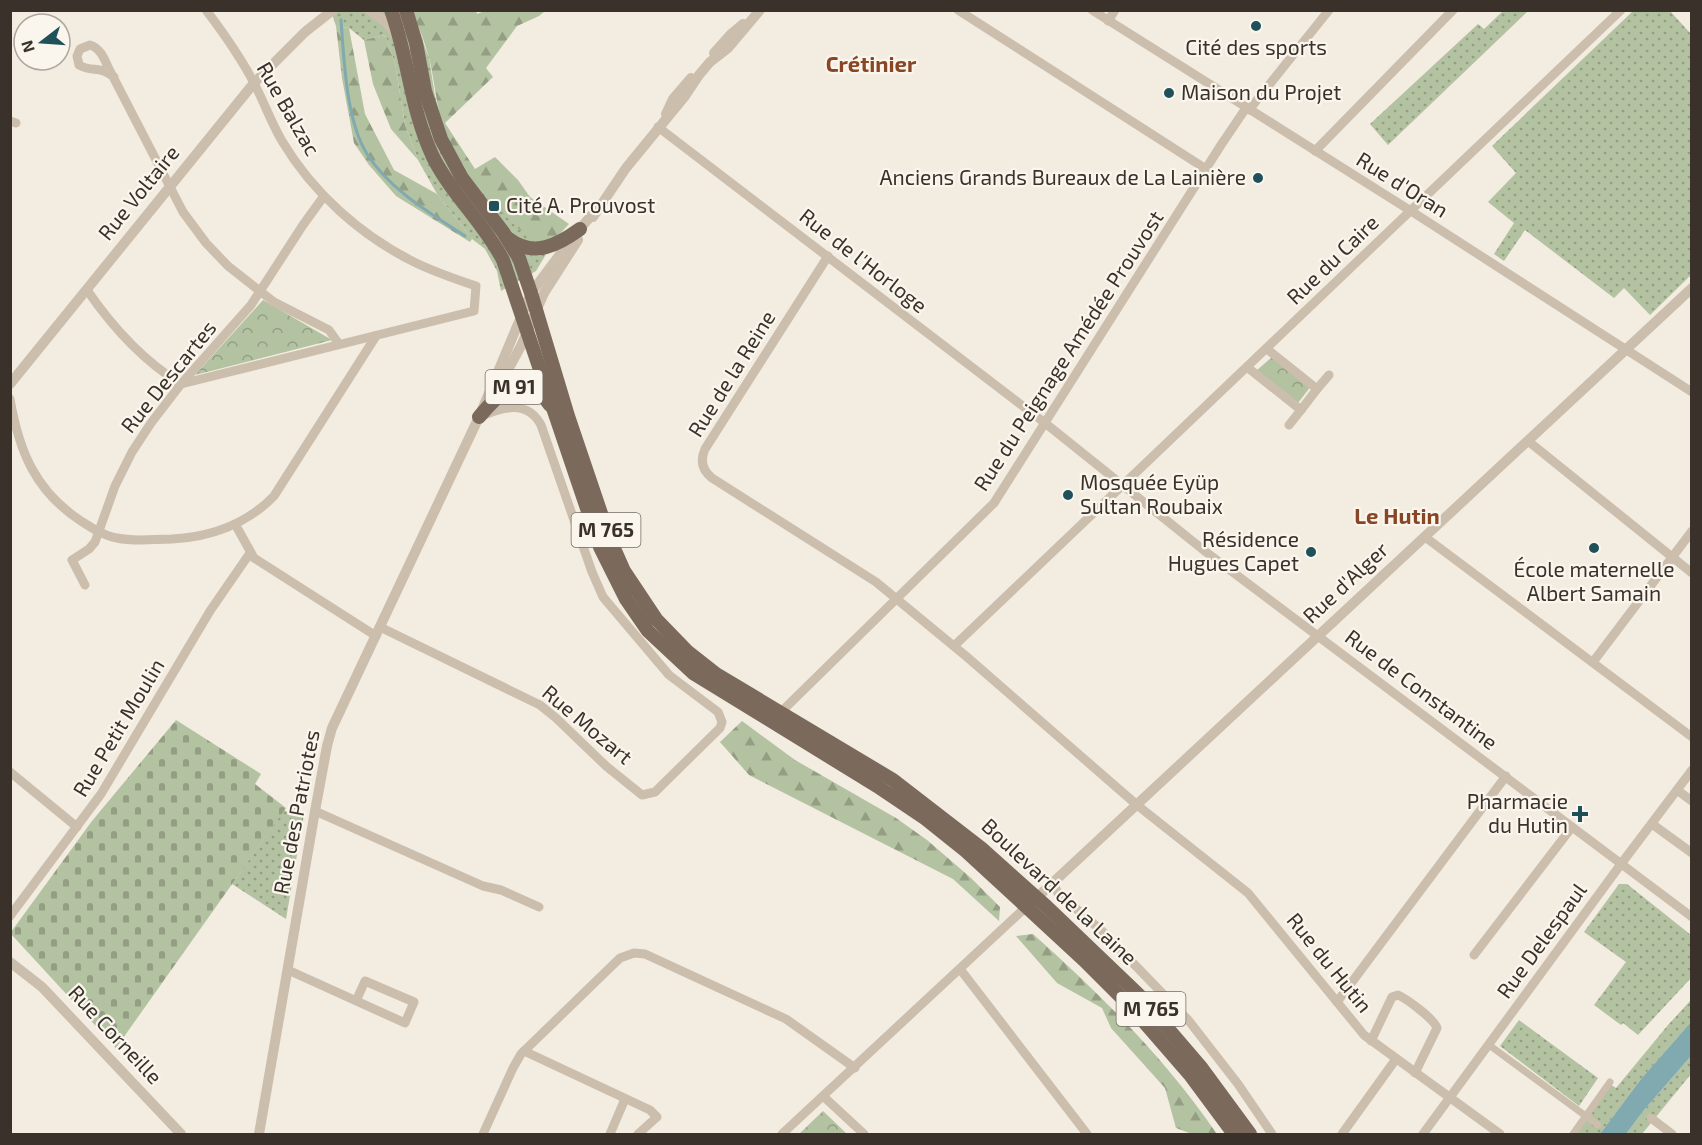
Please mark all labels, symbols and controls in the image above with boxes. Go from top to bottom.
north arrow [12,12,72,72]
marker: Cité des sports [1249,19,1263,33]
place label: Cité des sports [1185,34,1327,59]
text: N [16,38,38,55]
district label: Crétinier [826,50,917,76]
street label: Rue Balzac [252,57,326,160]
place label: Maison du Projet [1181,79,1341,105]
marker: Maison du Projet [1162,86,1176,100]
street label: Rue Voltaire [92,140,184,244]
street label: Rue d'Oran [1352,146,1453,222]
place label: Anciens Grands Bureaux de La Lainière [879,164,1246,189]
marker: Anciens Grands Bureaux de La Lainière [1251,171,1265,185]
place label: Cité A. Prouvost [506,192,655,217]
marker: Cité A. Prouvost [487,199,501,213]
street label: Rue de l'Horloge [795,202,933,317]
street label: Rue du Peignage Amédée Prouvost [968,205,1168,495]
street label: Rue du Caire [1281,209,1383,309]
street label: Rue de la Reine [682,305,780,441]
street label: Rue Descartes [115,315,221,437]
road number: M 91 [486,370,542,404]
place label: Mosquée Eyüp Sultan Roubaix [1080,469,1223,518]
marker: Mosquée Eyüp Sultan Roubaix [1061,488,1075,502]
district label: Le Hutin [1354,502,1440,528]
road number: M 765 [572,513,640,547]
place label: Résidence Hugues Capet [1168,526,1299,575]
street label: Rue d'Alger [1297,536,1393,628]
marker: École maternelle Albert Samain [1587,541,1601,555]
marker: Résidence Hugues Capet [1304,545,1318,559]
place label: École maternelle Albert Samain [1514,556,1674,605]
street label: Rue de Constantine [1341,623,1503,754]
street label: Rue Petit Moulin [67,654,169,801]
street label: Rue Mozart [538,679,638,769]
street label: Rue des Patriotes [267,727,324,896]
place label: Pharmacie du Hutin [1467,788,1568,837]
marker: Pharmacie du Hutin [1573,807,1587,821]
street label: Boulevard de la Laine [977,812,1143,969]
street label: Rue Delespaul [1491,877,1591,1003]
street label: Rue du Hutin [1282,907,1378,1017]
street label: Rue Corneille [64,979,168,1088]
road number: M 765 [1116,992,1186,1026]

